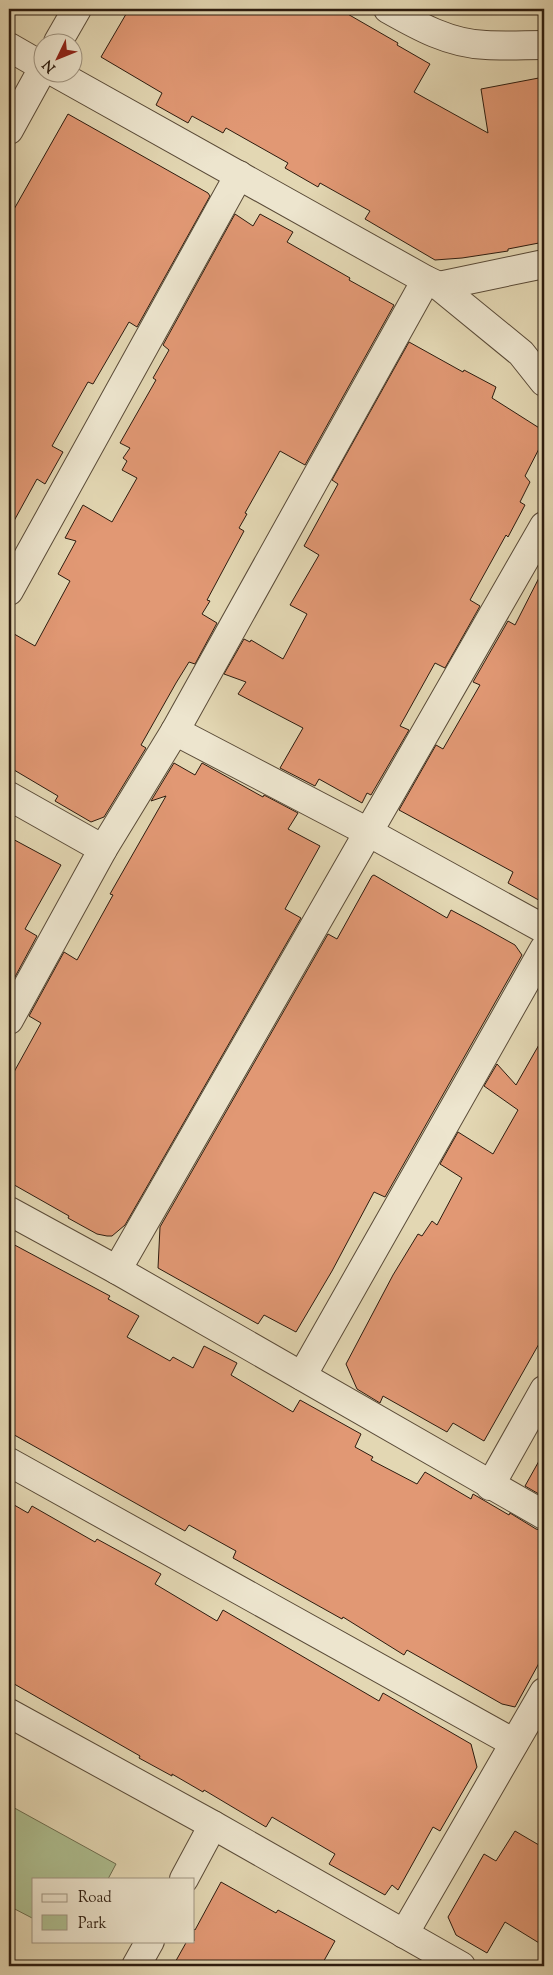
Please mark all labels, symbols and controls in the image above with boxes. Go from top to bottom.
north arrow [32,32,82,82]
text: N [39,55,61,76]
legend [32,1878,195,1942]
text: Road [78,1888,112,1909]
text: Park [78,1914,107,1935]

